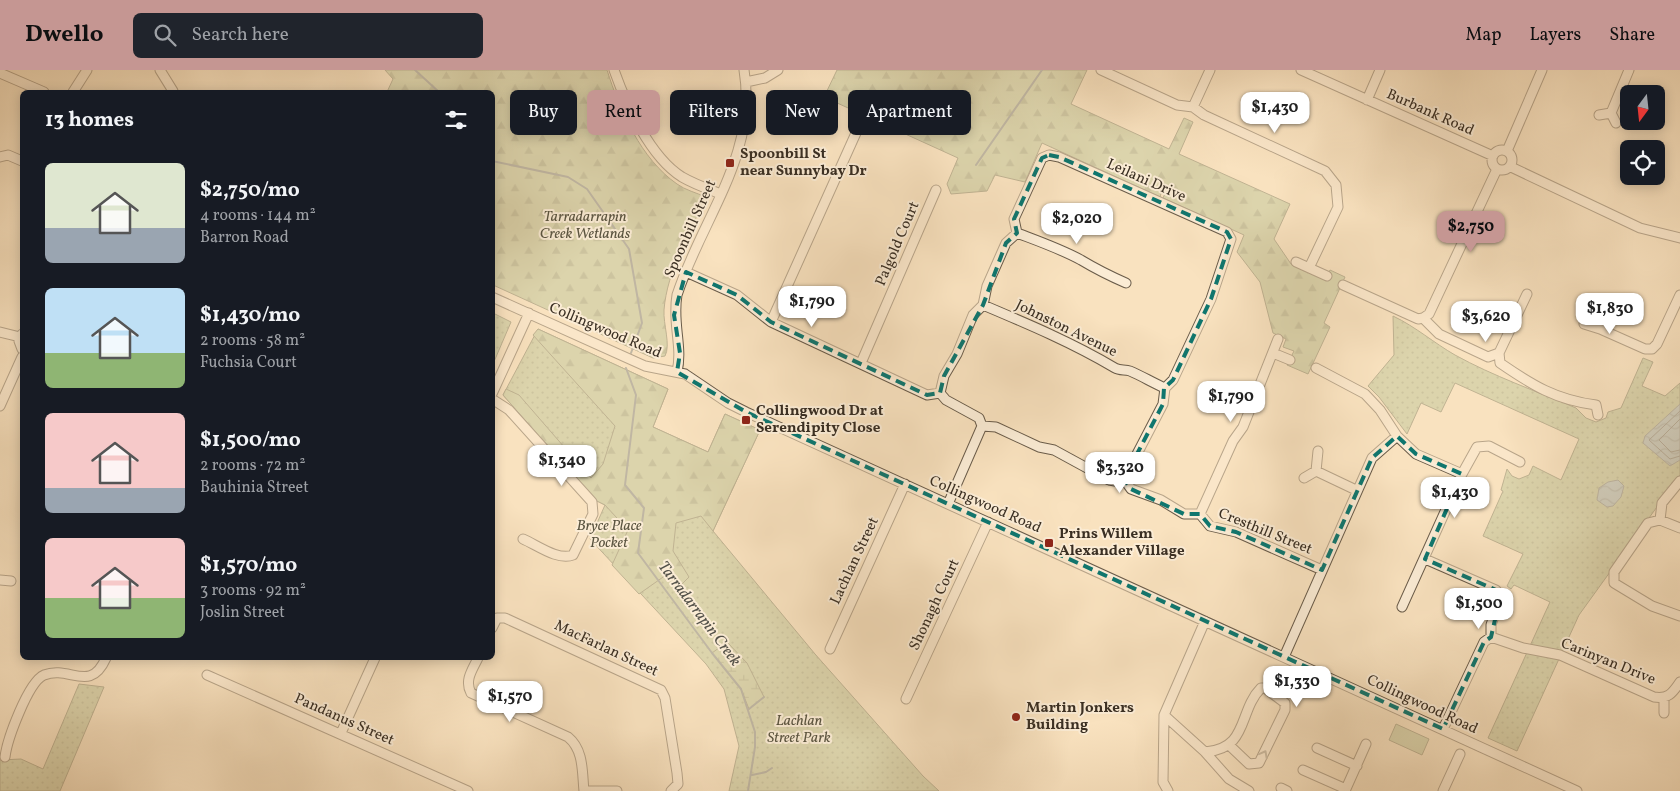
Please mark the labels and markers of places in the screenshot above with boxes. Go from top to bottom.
pin: $1,430 [1234,92,1316,134]
place label: Spoonbill St near Sunnybay Dr [740,144,867,182]
marker: Spoonbill St near Sunnybay Dr [724,157,736,169]
pin: $2,020 [1036,202,1118,245]
pin: $2,750 [1430,210,1512,253]
pin: $1,790 [771,286,853,328]
pin: $1,830 [1569,292,1651,335]
pin: $3,620 [1445,300,1527,343]
pin: $1,790 [1190,380,1272,423]
place label: Collingwood Dr at Serendipity Close [756,401,884,439]
marker: Collingwood Dr at Serendipity Close [740,414,752,426]
pin: $1,340 [521,444,603,487]
pin: $3,320 [1079,452,1161,494]
pin: $1,430 [1414,476,1496,519]
place label: Prins Willem Alexander Village [1059,524,1185,562]
marker: Prins Willem Alexander Village [1043,537,1055,549]
pin: $1,500 [1438,588,1520,630]
pin: $1,330 [1256,666,1338,708]
pin: $1,570 [469,680,551,723]
place label: Martin Jonkers Building [1026,698,1134,736]
marker: Martin Jonkers Building [1010,711,1022,723]

